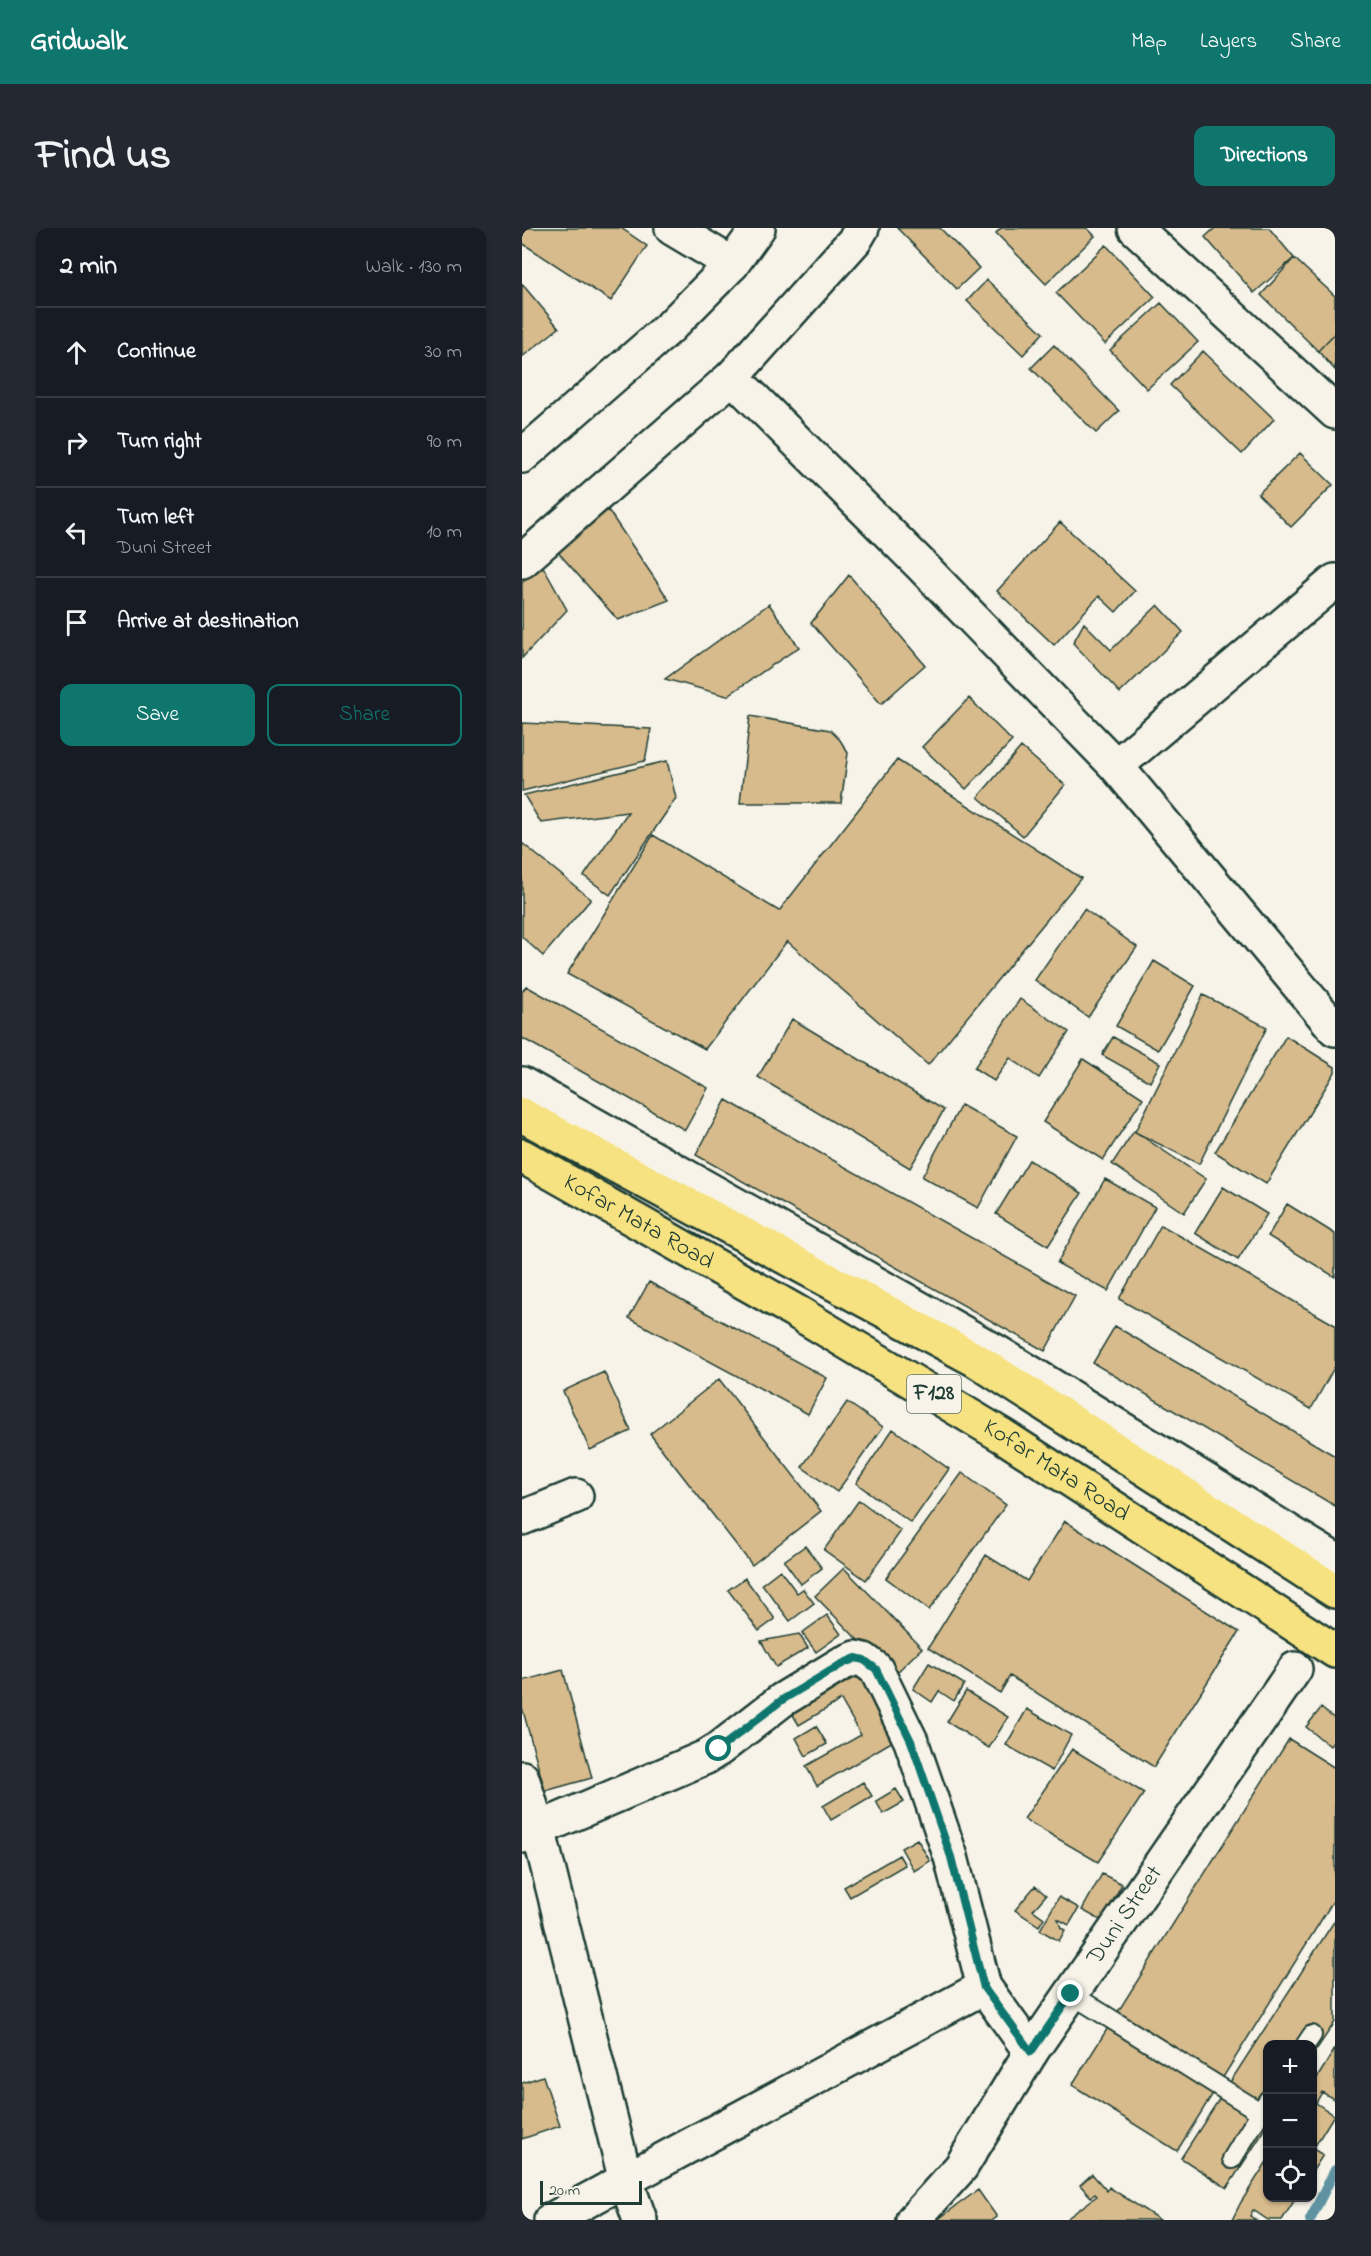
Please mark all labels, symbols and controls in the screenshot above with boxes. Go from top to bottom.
text: Gridwalk [30,22,127,63]
text: Map [1131,27,1167,57]
text: Layers [1200,27,1257,57]
text: Share [1290,27,1341,57]
text: Find us [36,126,171,187]
button: Directions [1194,126,1335,186]
text: 2 min [60,248,117,286]
text: Walk · 130 m [366,253,462,282]
icon: ahead [60,336,93,369]
text: Continue [117,336,196,368]
text: 30 m [425,338,462,367]
icon: right [60,426,93,459]
text: Turn right [117,426,202,458]
text: 90 m [427,428,462,457]
text: Turn left [117,502,194,534]
icon: left [60,516,93,549]
text: 10 m [426,518,462,547]
text: Duni Street [117,534,212,563]
icon: arrive [60,606,93,639]
text: Arrive at destination [117,606,299,638]
button: Save [60,684,255,746]
button: Share [267,684,462,746]
street label: Kofar Mata Road [557,1165,721,1279]
road number: F128 [907,1375,961,1413]
street label: Kofar Mata Road [976,1410,1137,1531]
route start [705,1735,731,1761]
street label: Duni Street [1078,1859,1172,1973]
route end [1057,1980,1083,2006]
map controls [1263,2040,1317,2202]
button: + [1263,2040,1317,2094]
button: − [1263,2094,1317,2148]
button: locate [1263,2148,1317,2202]
scale bar [540,2178,642,2206]
text: 20 m [549,2179,580,2203]

